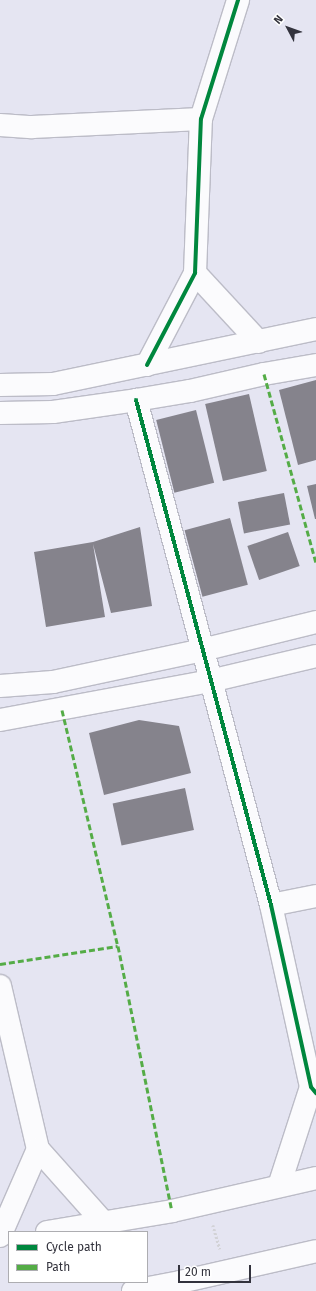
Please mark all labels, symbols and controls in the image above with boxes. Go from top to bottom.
north arrow [268,8,308,48]
text: N [271,13,286,27]
legend [8,1231,148,1283]
text: Cycle path [46,1240,102,1254]
scale bar [180,1257,253,1283]
text: Path [46,1260,70,1274]
text: 20 m [185,1265,211,1279]

